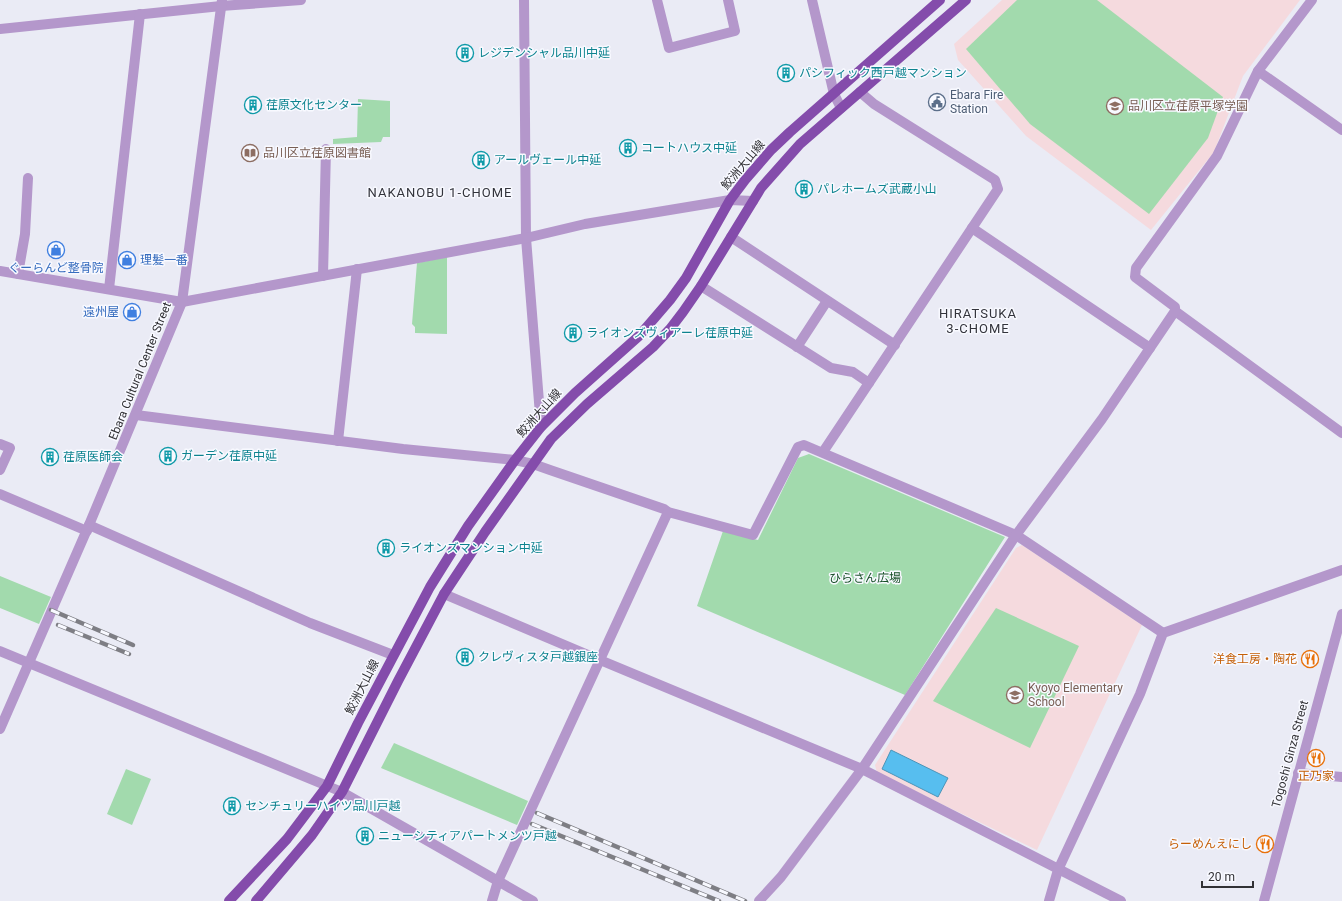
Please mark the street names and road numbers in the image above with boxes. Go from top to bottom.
street label: 鮫洲大山線 [718,138,768,192]
street label: Ebara Cultural Center Street [106,300,174,442]
street label: 鮫洲大山線 [514,386,564,440]
street label: 鮫洲大山線 [342,657,382,717]
street label: Togoshi Ginza Street [1269,699,1311,809]

